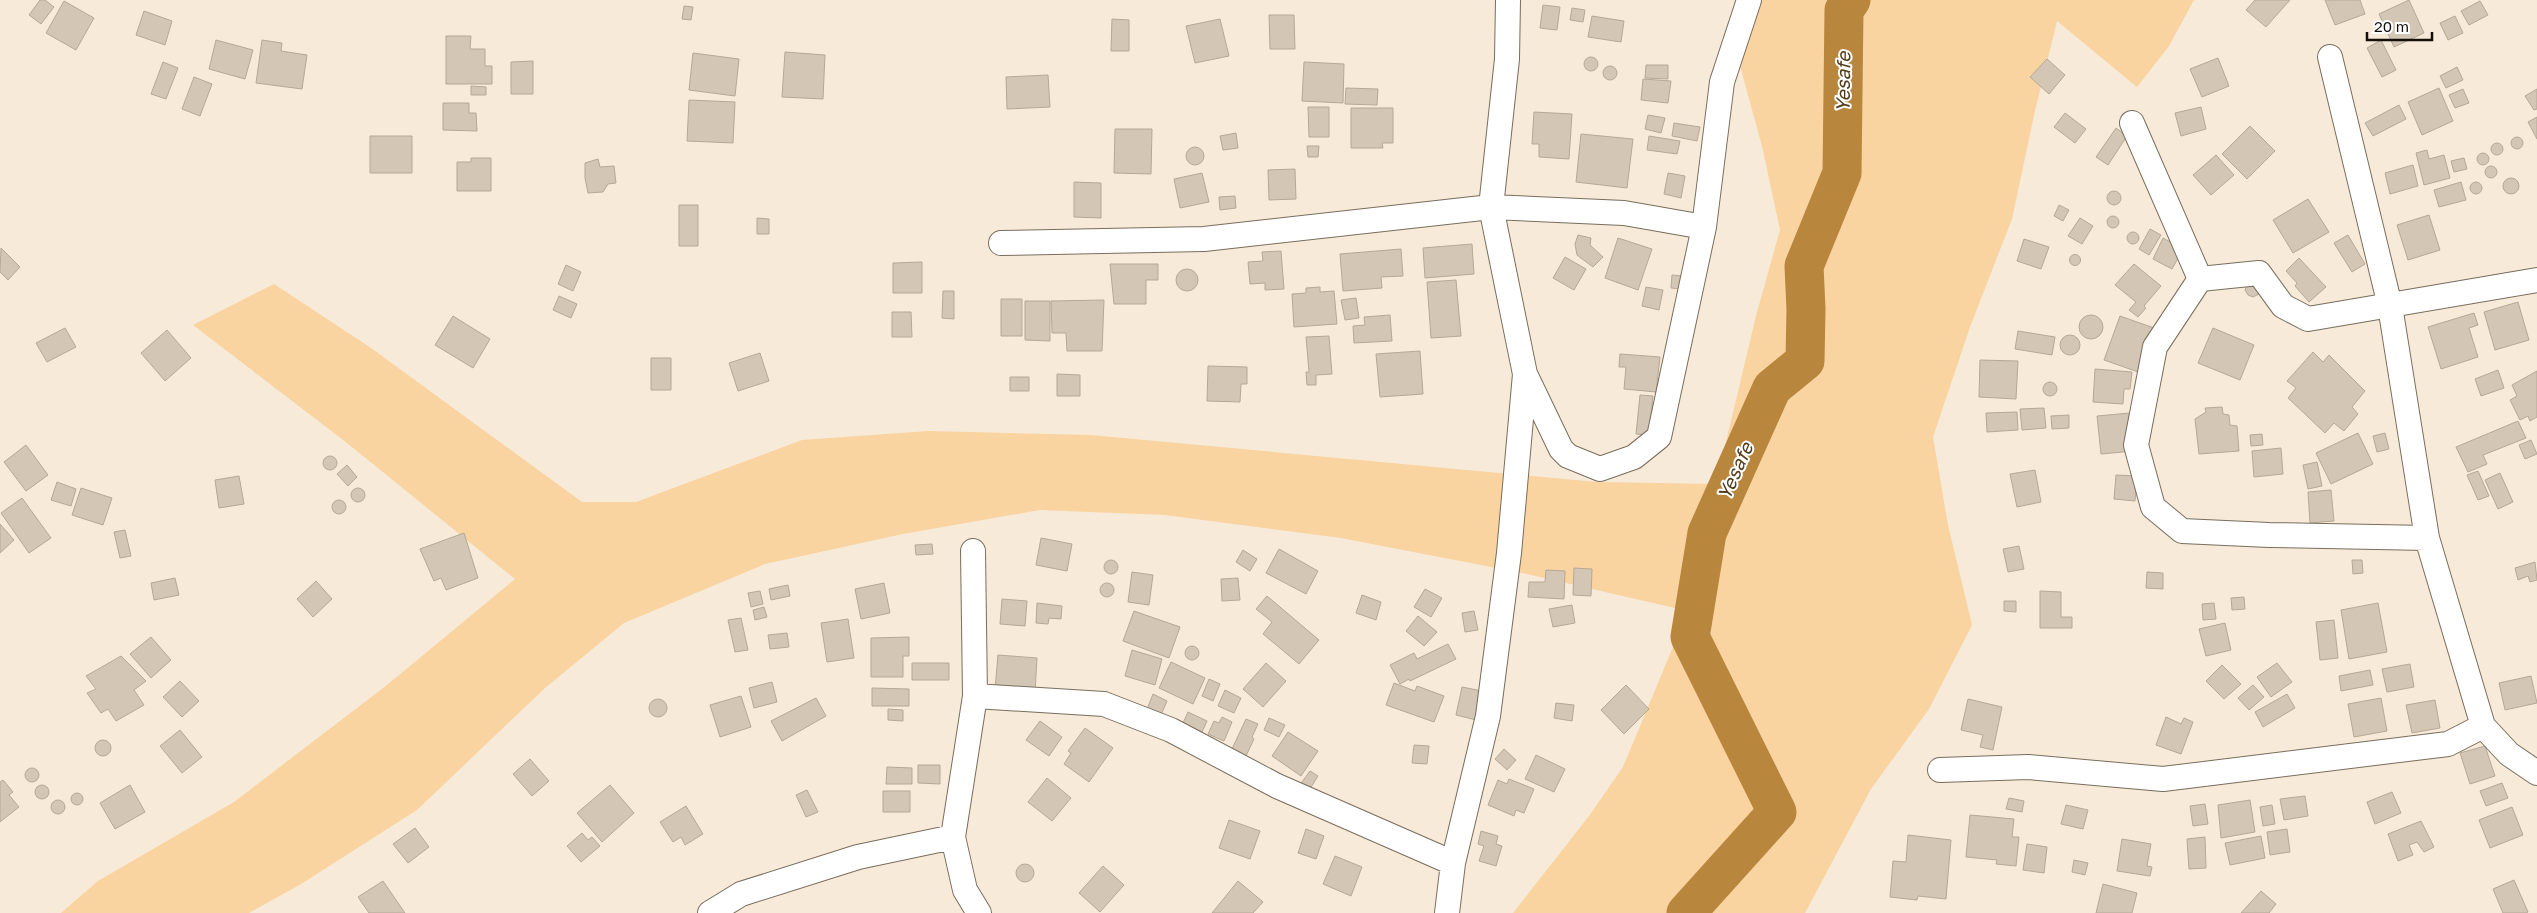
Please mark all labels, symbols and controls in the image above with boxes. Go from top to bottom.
scale bar [2367,10,2432,42]
text: 20 m [2374,17,2409,35]
water label: Yesafe [1830,50,1855,112]
water label: Yesafe [1712,437,1758,503]

